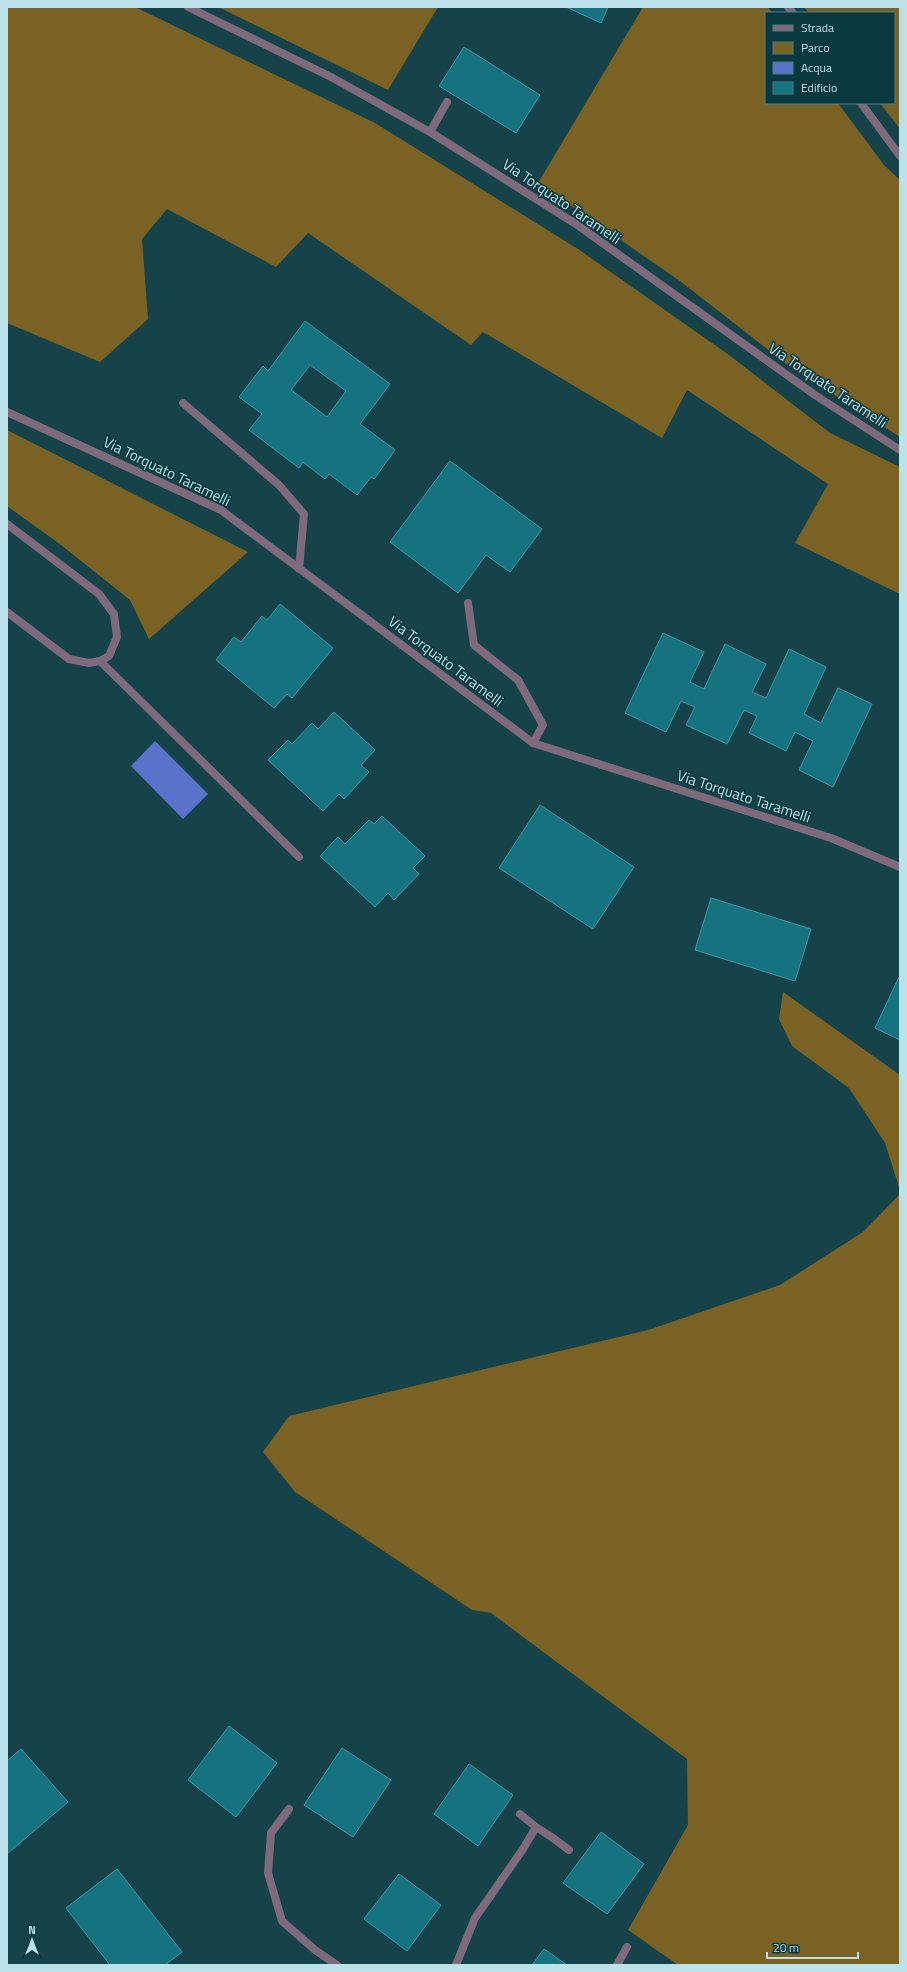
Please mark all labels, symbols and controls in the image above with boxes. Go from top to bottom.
legend [765,12,895,104]
text: Strada [801,18,834,37]
text: Parco [801,38,830,57]
text: Acqua [801,58,832,77]
text: Edificio [801,78,837,97]
street label: Via Torquato Taramelli [498,153,626,249]
street label: Via Torquato Taramelli [764,337,892,433]
street label: Via Torquato Taramelli [99,430,235,512]
street label: Via Torquato Taramelli [383,610,509,712]
street label: Via Torquato Taramelli [674,764,814,828]
north arrow [12,1920,52,1960]
text: N [28,1922,36,1938]
scale bar [767,1934,858,1960]
text: 20 m [773,1938,799,1957]

